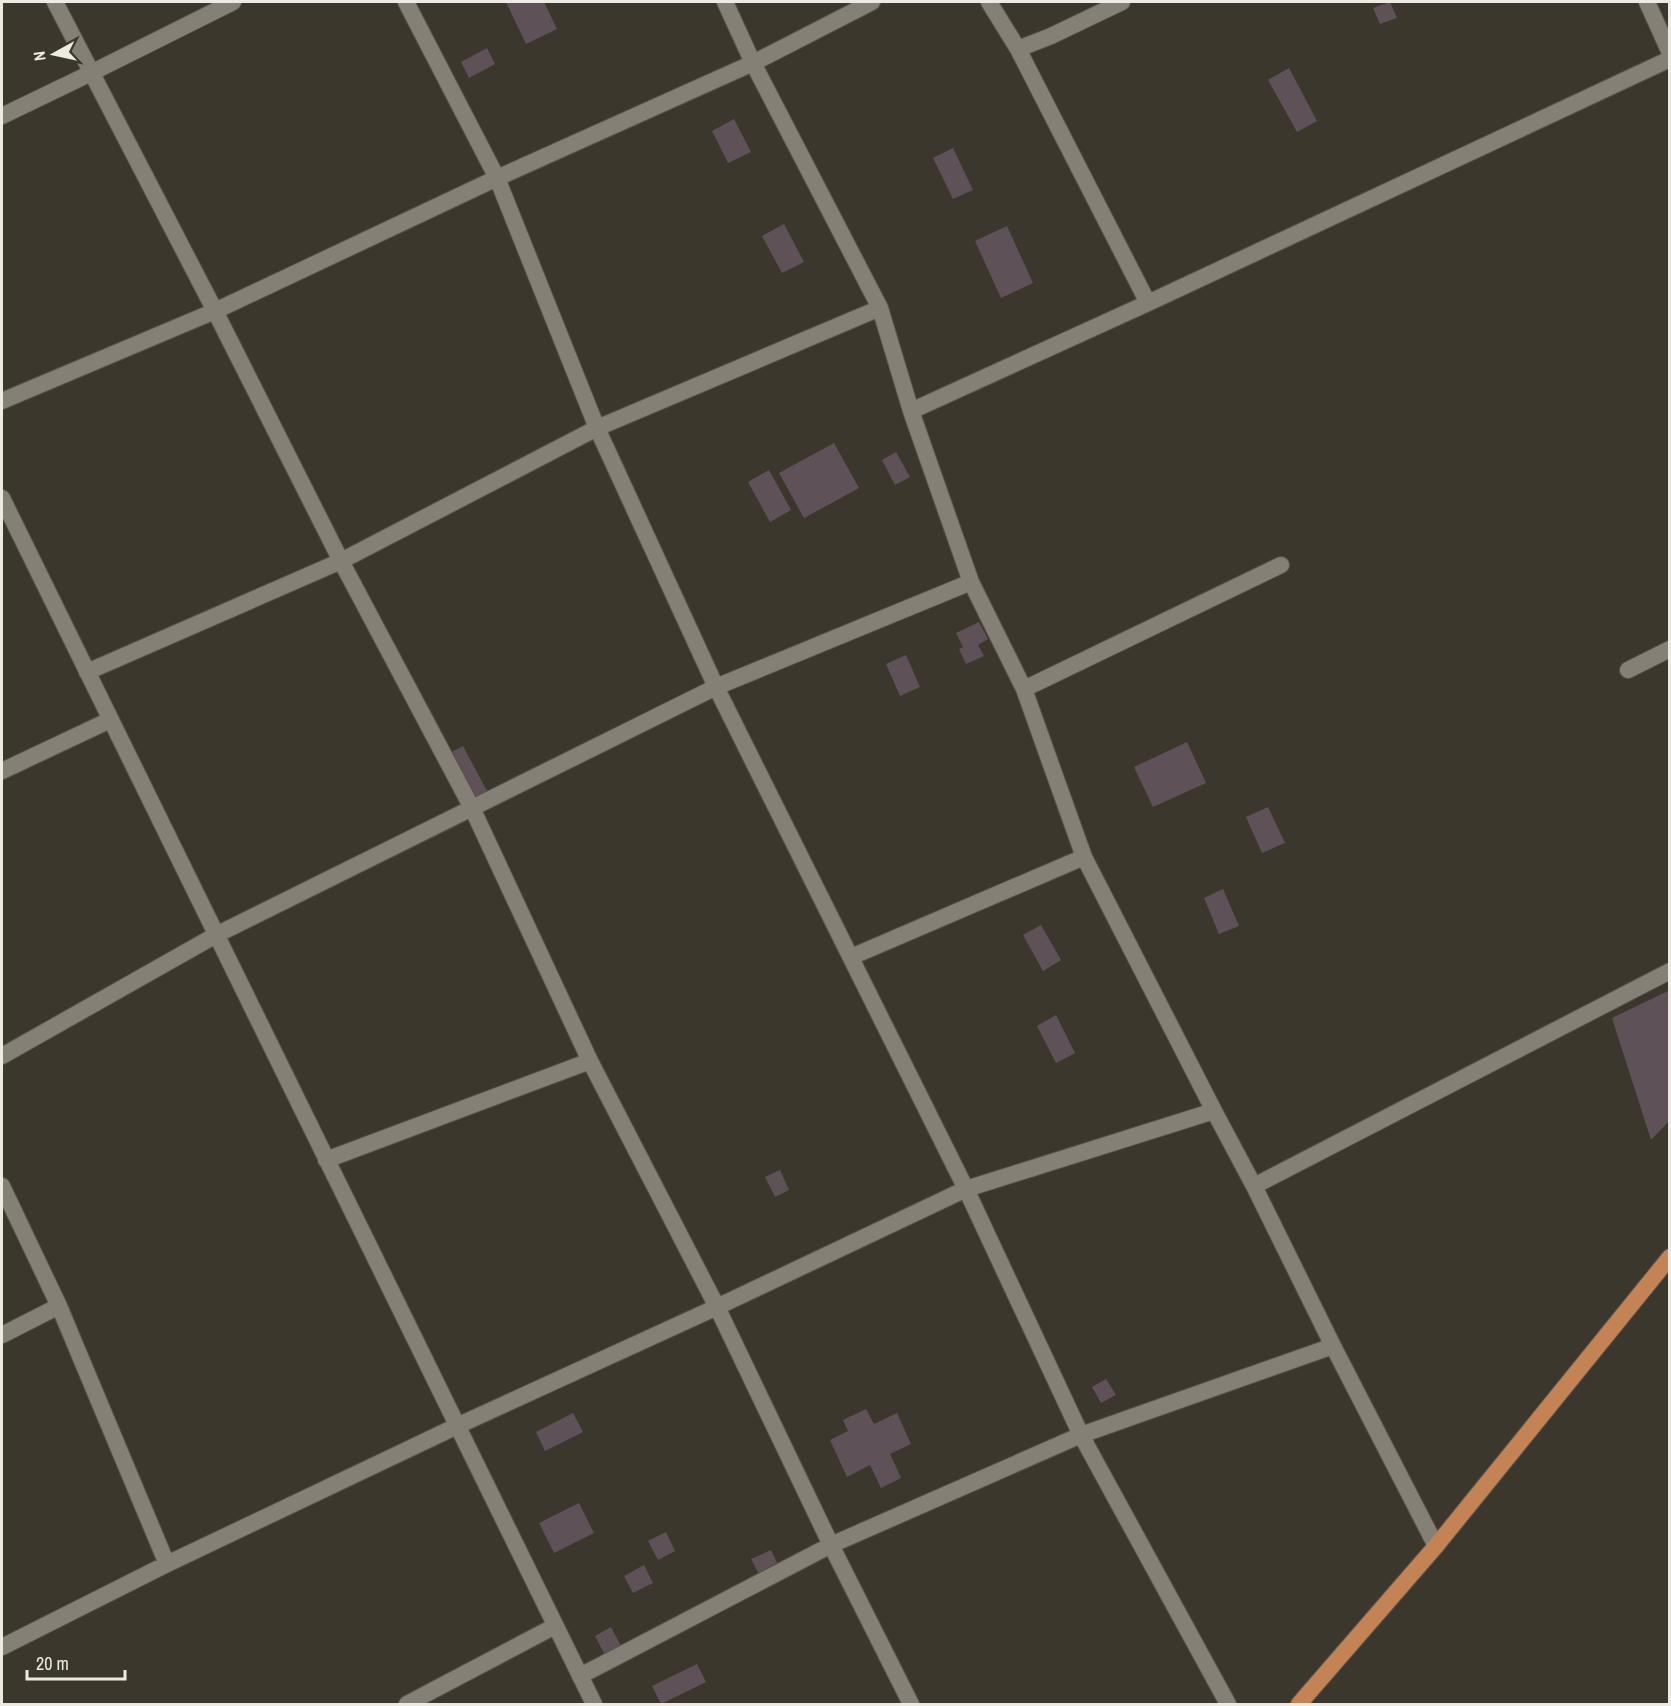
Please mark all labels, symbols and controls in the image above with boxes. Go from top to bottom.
north arrow [24,24,84,84]
text: N [28,50,51,62]
scale bar [27,1643,124,1681]
text: 20 m [36,1651,69,1676]

